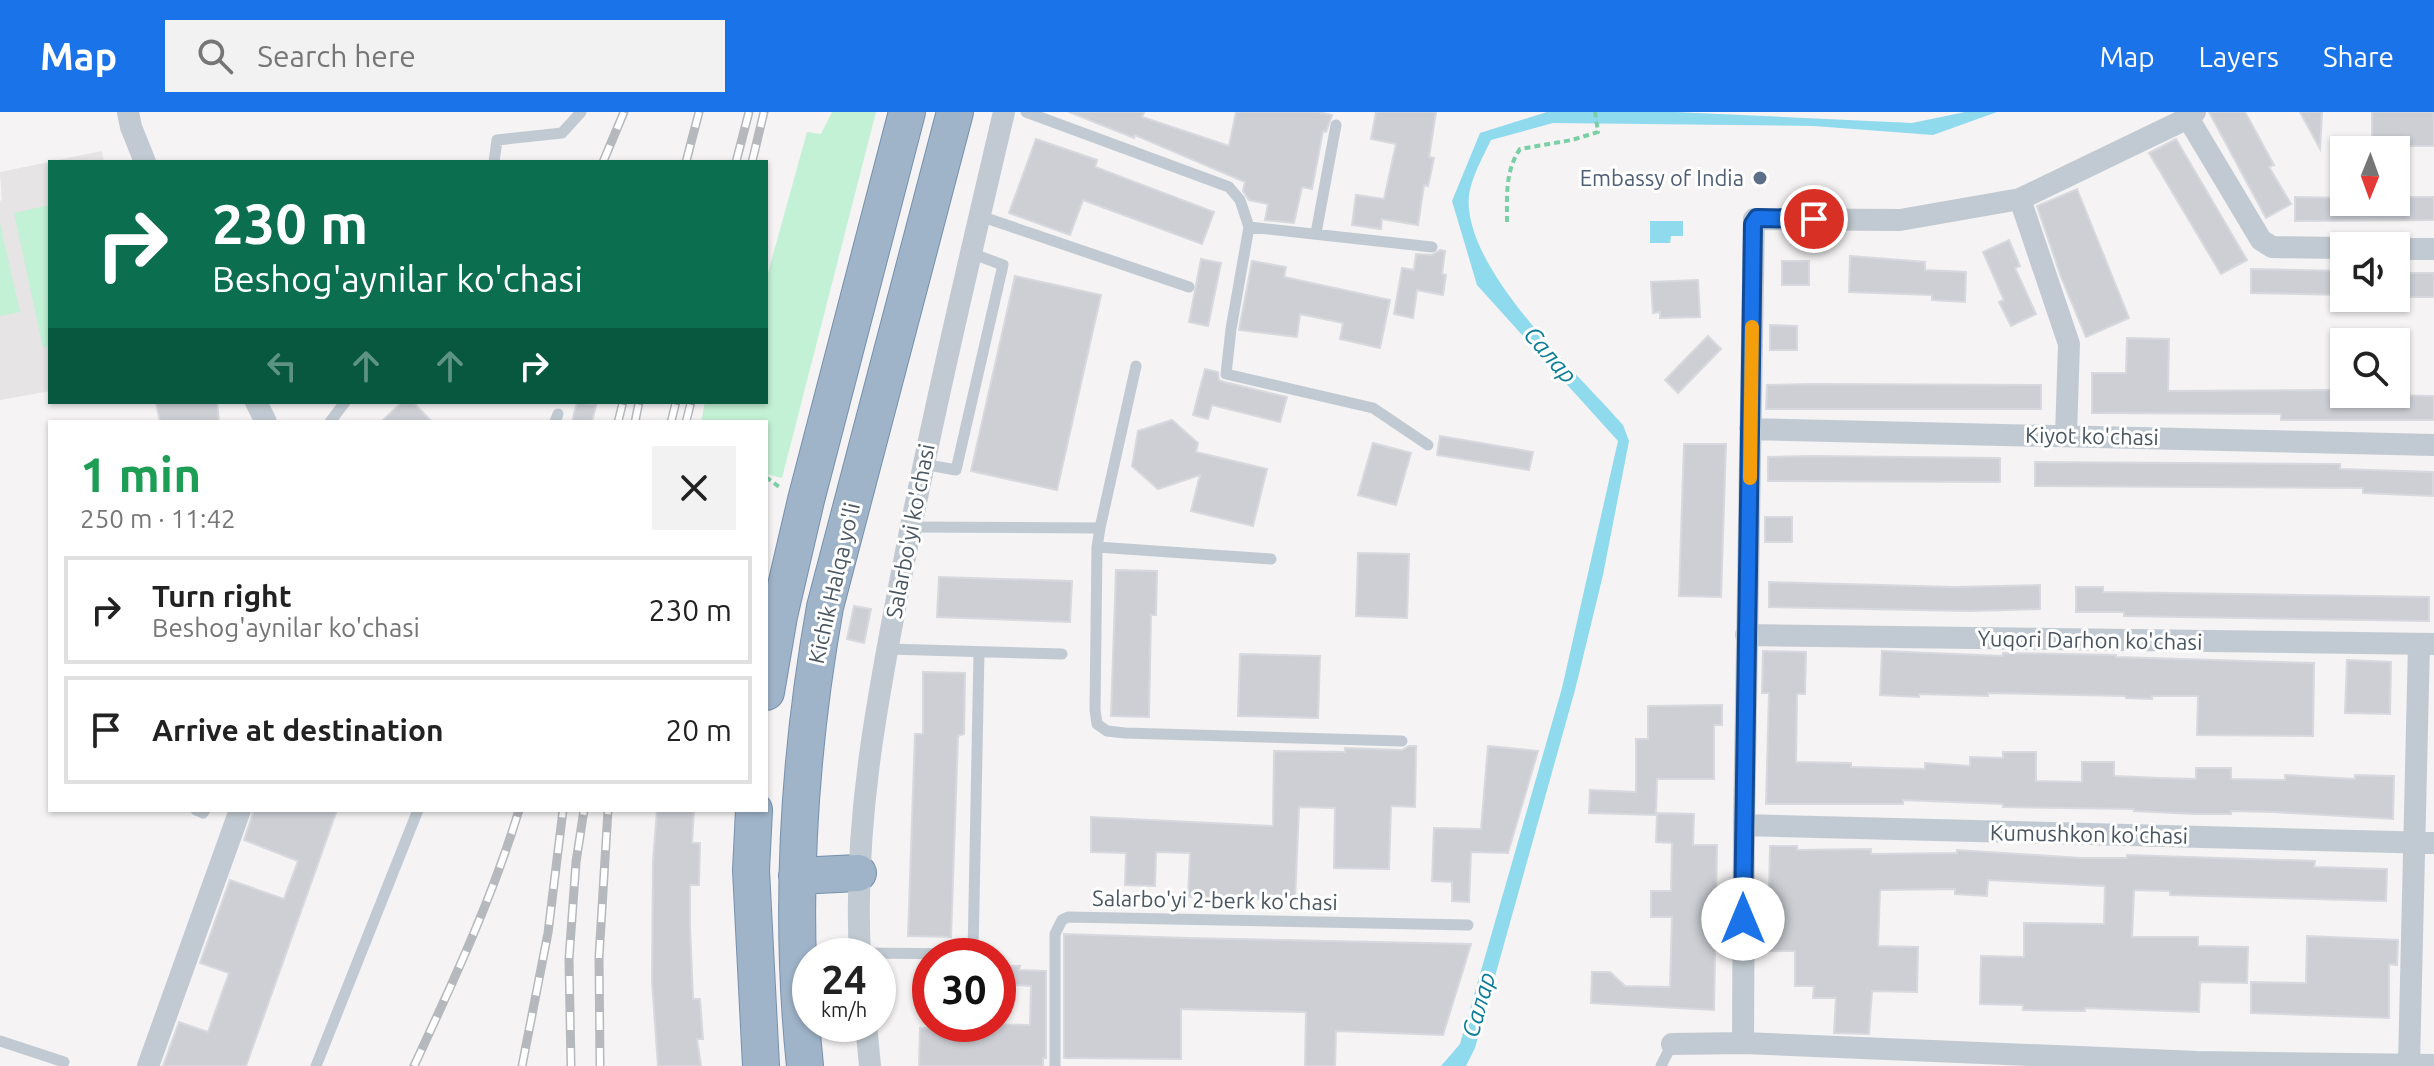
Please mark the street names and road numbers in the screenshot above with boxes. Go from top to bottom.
street label: Kiyot ko'chasi [2025,422,2159,449]
street label: Salarbo'yi ko'chasi [880,442,939,620]
street label: Kichik Halqa yo'li [803,500,864,666]
street label: Yuqori Darhon ko'chasi [1977,625,2203,654]
street label: Kumushkon ko'chasi [1990,819,2188,848]
street label: Salarbo'yi 2-berk ko'chasi [1092,885,1338,914]

